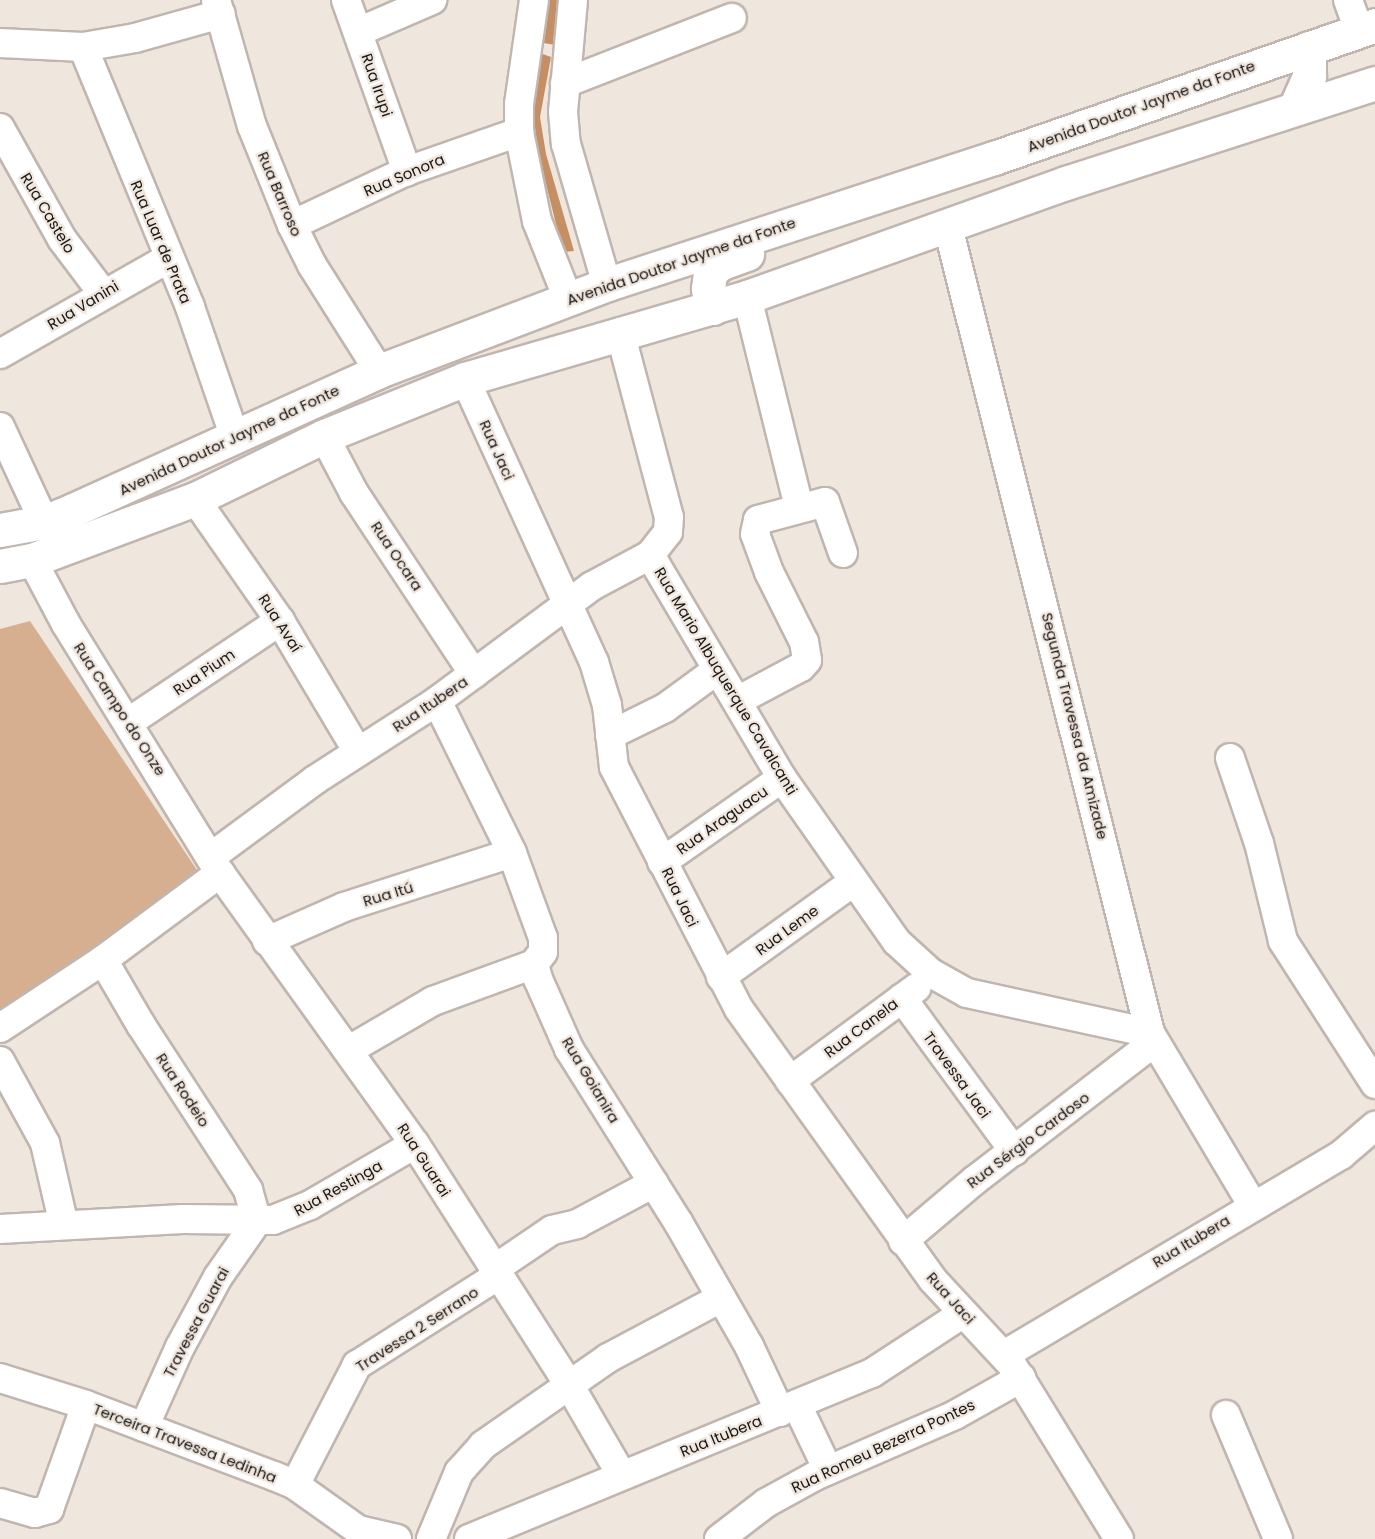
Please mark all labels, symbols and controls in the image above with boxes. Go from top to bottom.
street label: Rua Irupi [358,51,396,119]
street label: Avenida Doutor Jayme da Fonte [1025,56,1257,156]
street label: Rua Barroso [254,149,306,239]
street label: Rua Sonora [361,150,447,200]
street label: Rua Castelo [17,170,79,256]
street label: Rua Luar de Prata [127,178,195,306]
street label: Avenida Doutor Jayme da Fonte [564,213,798,309]
street label: Rua Vanini [44,277,122,333]
street label: Avenida Doutor Jayme da Fonte [116,381,342,499]
street label: Rua Jaci [476,417,518,483]
street label: Rua Ocara [367,518,427,594]
street label: Rua Mario Albuquerque Cavalcanti [651,564,801,798]
street label: Rua Avaí [255,591,305,655]
street label: Segunda Travessa da Amizade [1038,611,1112,841]
street label: Rua Campo do Onze [70,639,170,779]
street label: Rua Pium [170,645,238,699]
street label: Rua Itubera [389,672,471,736]
street label: Rua Araguacu [673,782,771,858]
street label: Rua Jaci [658,864,702,930]
street label: Rua Itú [361,878,415,910]
street label: Rua Leme [752,901,822,959]
street label: Rua Canela [821,995,901,1061]
street label: Travessa Jaci [920,1028,994,1122]
street label: Rua Goianira [558,1034,624,1126]
street label: Rua Rodeio [152,1050,214,1130]
street label: Rua Sérgio Cardoso [963,1088,1093,1192]
street label: Rua Guarai [394,1120,454,1200]
street label: Rua Restinga [291,1156,385,1220]
street label: Rua Itubera [1149,1211,1233,1271]
street label: Travessa Guarai [159,1264,233,1380]
street label: Rua Jaci [923,1268,979,1328]
street label: Travessa 2 Serrano [352,1283,482,1375]
street label: Rua Romeu Bezerra Pontes [788,1396,978,1496]
street label: Terceira Travessa Ledinha [91,1400,279,1486]
street label: Rua Itubera [677,1411,765,1461]

